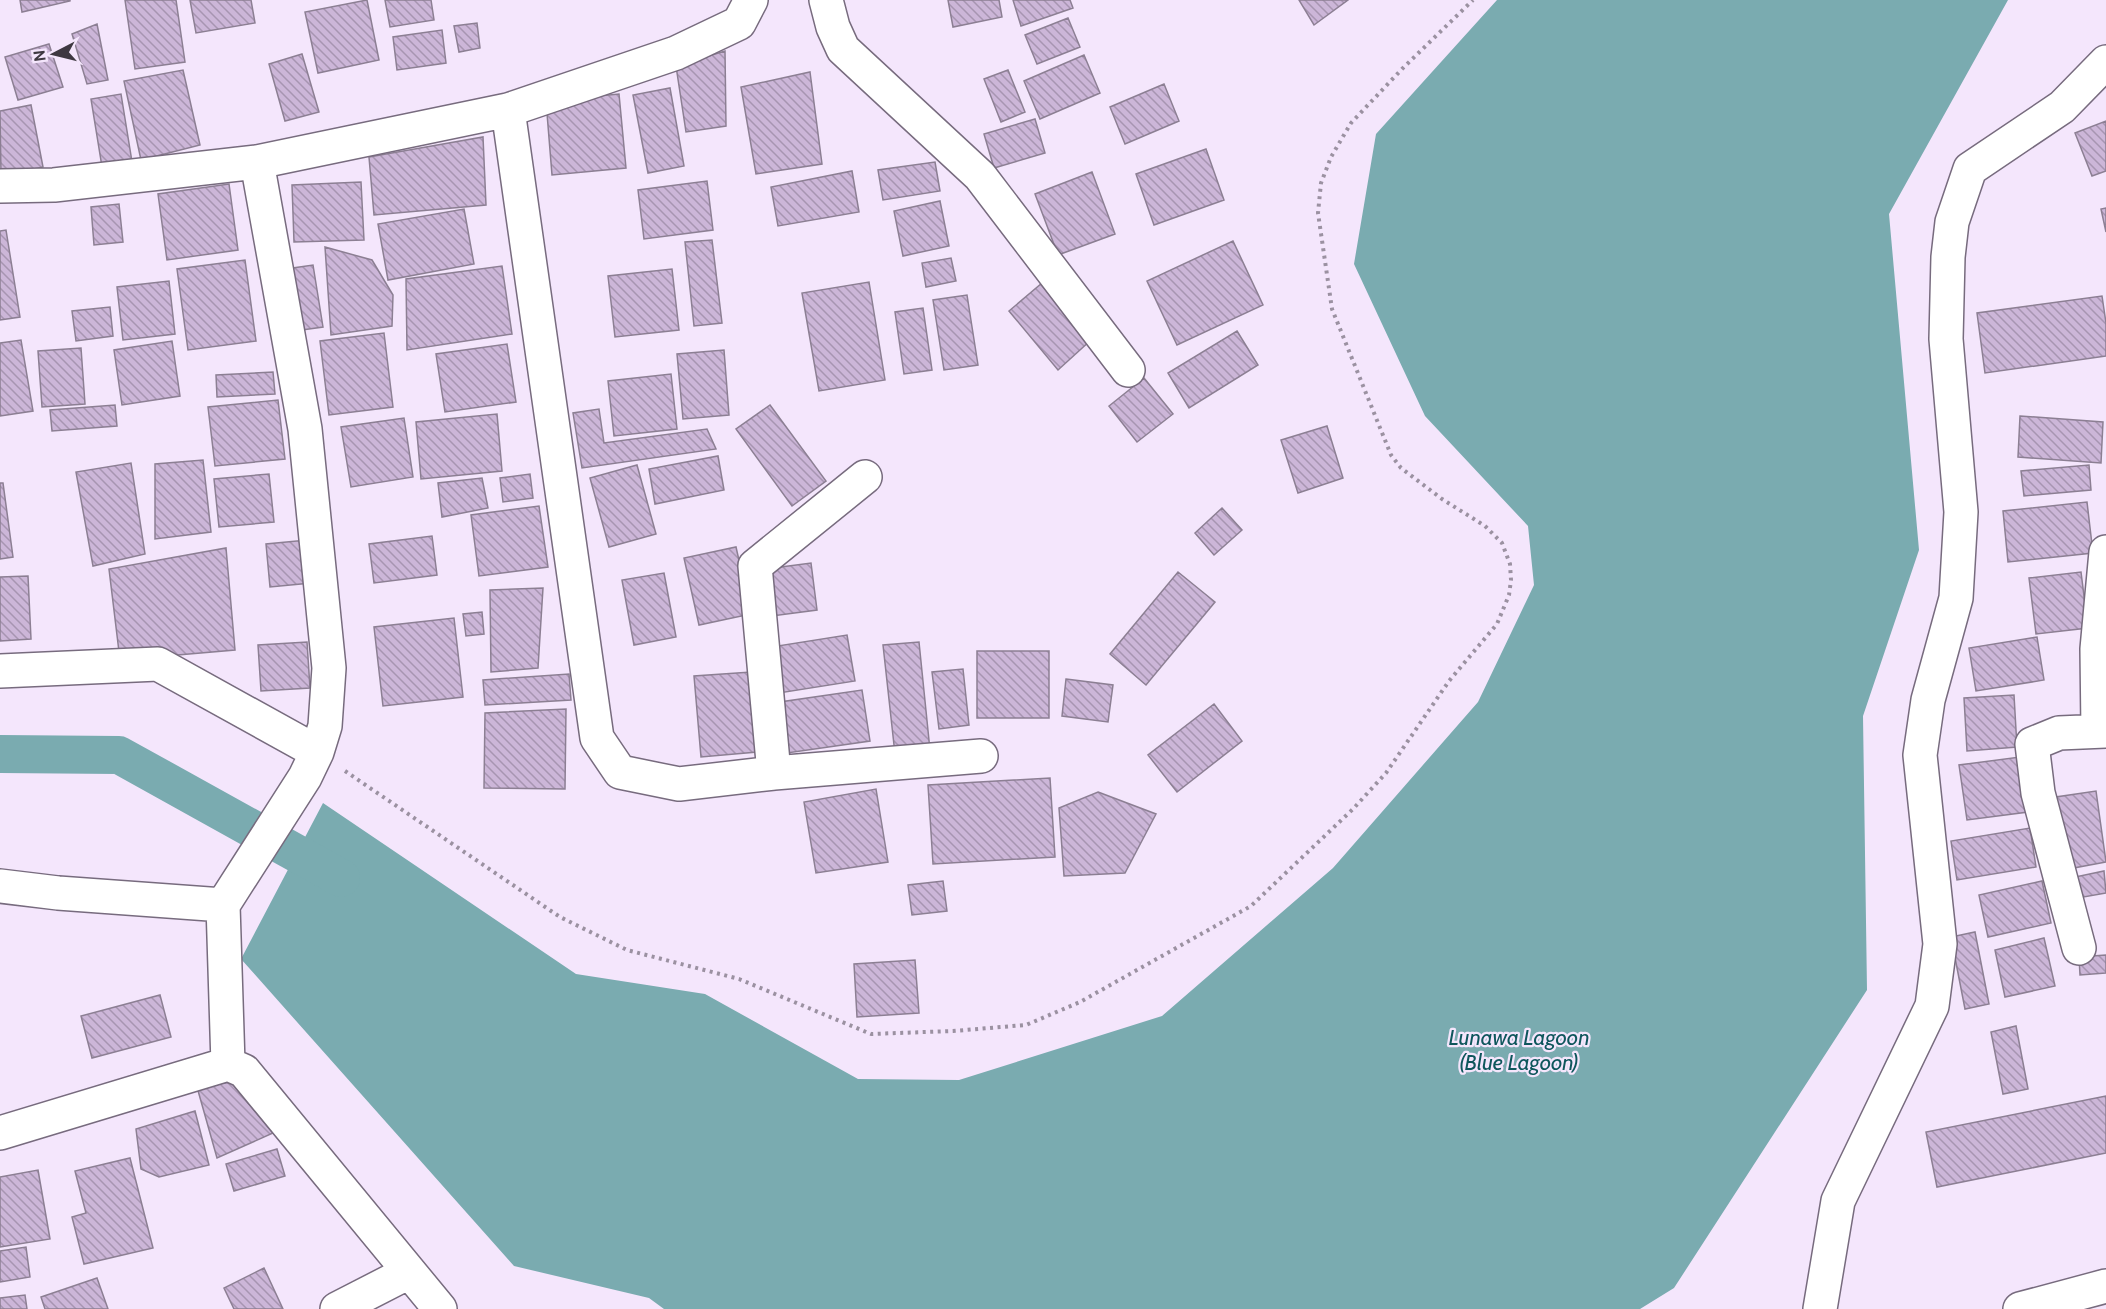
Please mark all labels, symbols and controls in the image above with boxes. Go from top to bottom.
north arrow [24,24,84,84]
text: N [29,49,50,63]
water label: Lunawa Lagoon (Blue Lagoon) [1449,1024,1589,1076]

